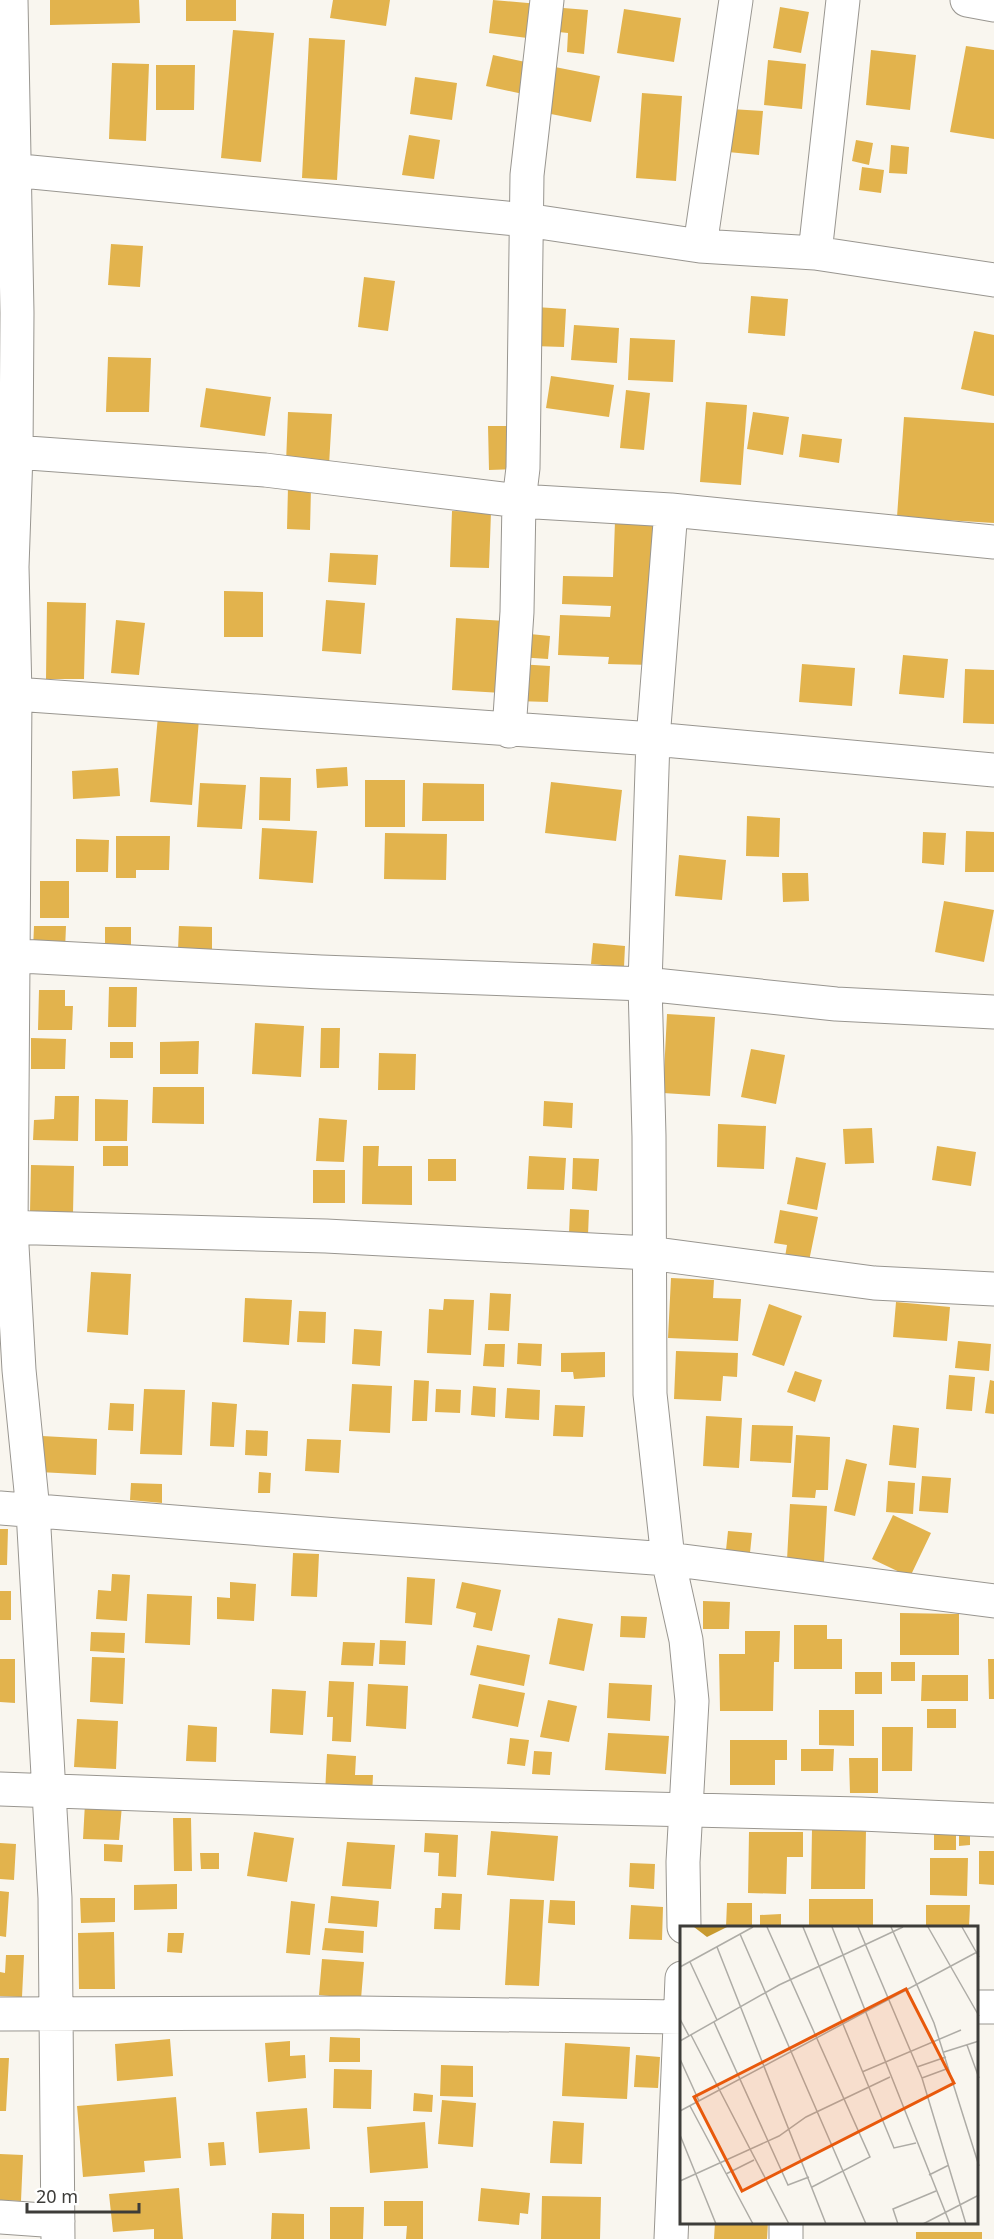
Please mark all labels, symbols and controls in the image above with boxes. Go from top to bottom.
inset map [680,1926,979,2224]
scale bar [27,2176,140,2214]
text: 20 m [36,2184,78,2208]

